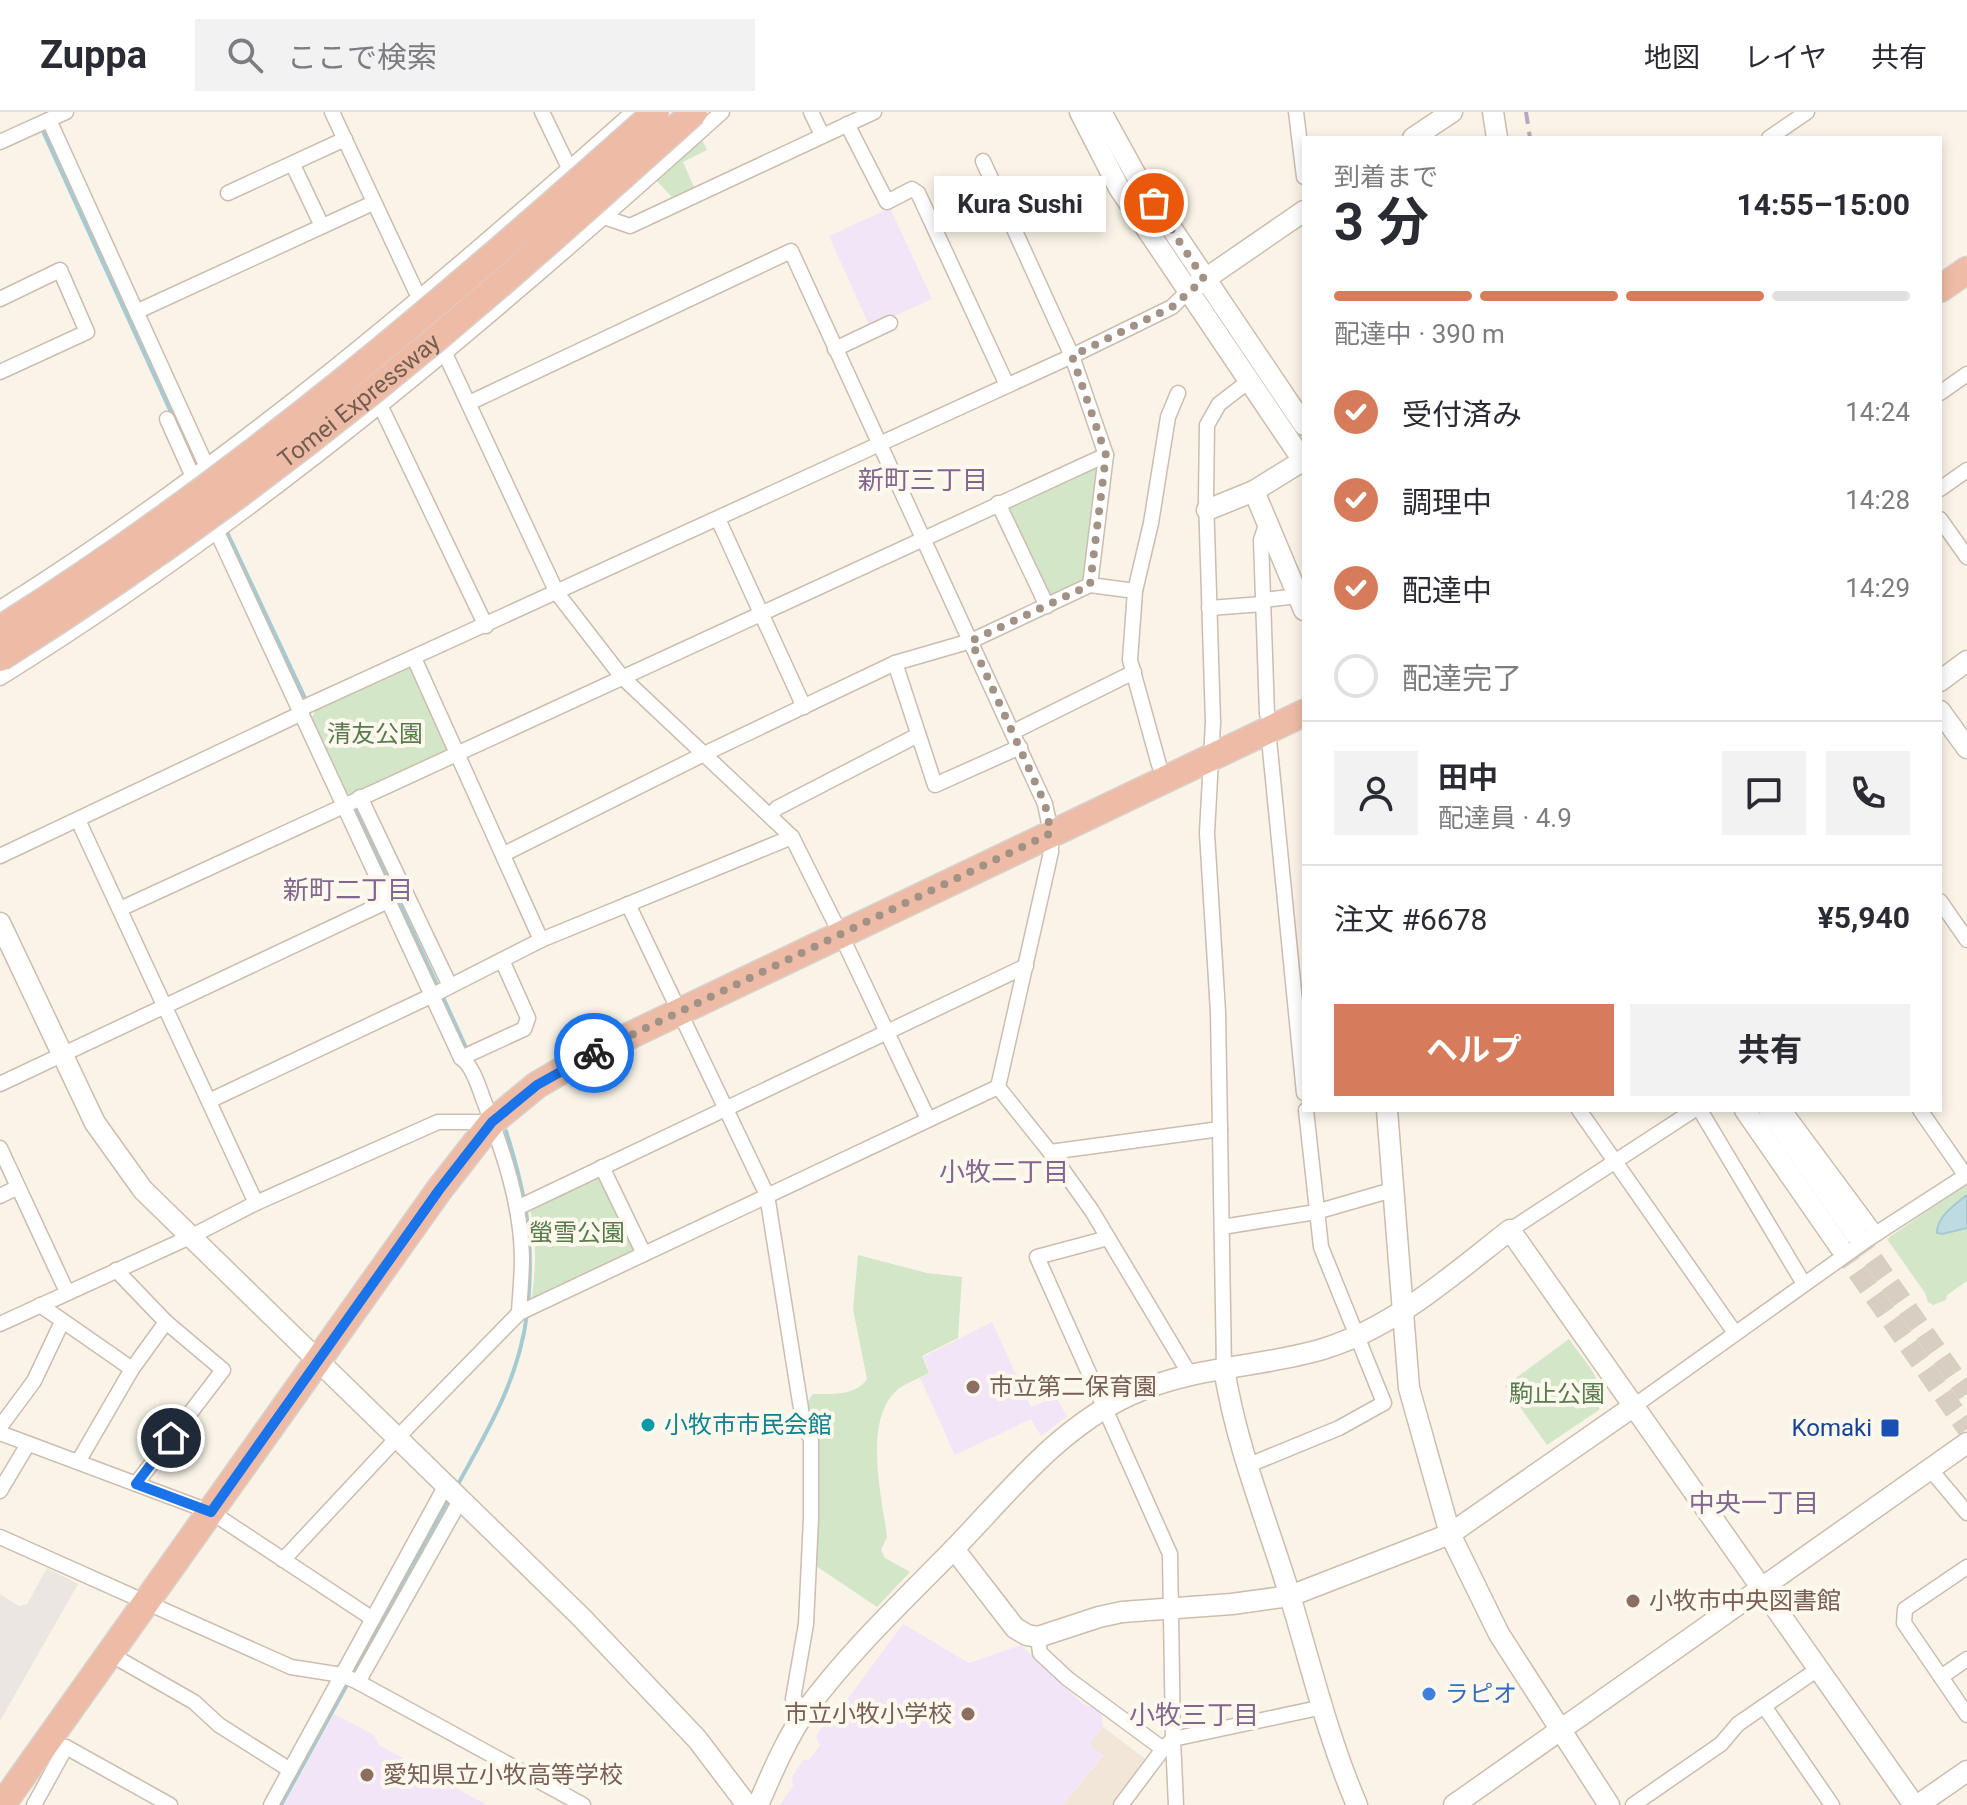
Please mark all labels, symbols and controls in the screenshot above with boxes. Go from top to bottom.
search box [195,19,755,91]
text: Zuppa [40,33,147,77]
icon: search [223,33,267,77]
text: ここで検索 [287,40,437,75]
text: 地図 [1644,41,1700,74]
text: レイヤ [1744,41,1827,74]
text: 共有 [1871,41,1927,74]
text: 到着まで [1334,162,1438,192]
pin [1120,169,1188,237]
callout: Kura Sushi [934,175,1106,231]
icon: bag [1132,181,1176,225]
text: 14:55–15:00 [1736,187,1910,222]
text: Kura Sushi [957,189,1083,219]
text: 3 分 [1334,192,1429,253]
text: 配達中 · 390 m [1334,319,1505,349]
street label: Tomei Expressway [273,327,446,474]
icon: check [1334,390,1378,434]
text: 受付済み [1402,397,1522,432]
text: 14:24 [1845,397,1910,427]
district label: 新町三丁目 [858,465,988,495]
icon: check [1334,478,1378,522]
text: 調理中 [1402,485,1492,520]
text: 14:28 [1845,485,1910,515]
icon: check [1334,566,1378,610]
text: 配達中 [1402,573,1492,608]
text: 14:29 [1845,573,1910,603]
text: 配達完了 [1402,661,1522,696]
park label: 清友公園 [327,720,423,748]
button: person [1334,751,1418,835]
button: chat [1722,751,1806,835]
button: phone [1826,751,1910,835]
text: 田中 [1438,760,1498,795]
text: 配達員 · 4.9 [1438,803,1572,833]
district label: 新町二丁目 [283,875,413,905]
text: ¥5,940 [1818,900,1910,935]
text: 注文 #6678 [1334,902,1487,937]
button: ヘルプ [1334,1004,1614,1096]
button: 共有 [1630,1004,1910,1096]
courier [554,1013,634,1093]
icon: bike [572,1031,616,1075]
district label: 小牧二丁目 [939,1157,1069,1187]
park label: 螢雪公園 [529,1219,625,1247]
place label: 市立第二保育園 [989,1373,1157,1401]
marker: 市立第二保育園 [964,1378,982,1396]
park label: 駒止公園 [1509,1380,1605,1408]
pin [137,1404,205,1472]
place label: 小牧市市民会館 [664,1411,832,1439]
place label: Komaki [1791,1414,1872,1442]
icon: home [149,1416,193,1460]
marker: 小牧市市民会館 [639,1416,657,1434]
marker: Komaki [1879,1417,1901,1439]
district label: 中央一丁目 [1689,1488,1819,1518]
place label: 小牧市中央図書館 [1649,1587,1841,1615]
marker: 小牧市中央図書館 [1624,1592,1642,1610]
place label: ラピオ [1445,1680,1517,1708]
marker: ラピオ [1420,1685,1438,1703]
place label: 市立小牧小学校 [784,1700,952,1728]
district label: 小牧三丁目 [1129,1700,1259,1730]
marker: 市立小牧小学校 [959,1705,977,1723]
place label: 愛知県立小牧高等学校 [383,1761,623,1789]
marker: 愛知県立小牧高等学校 [358,1766,376,1784]

